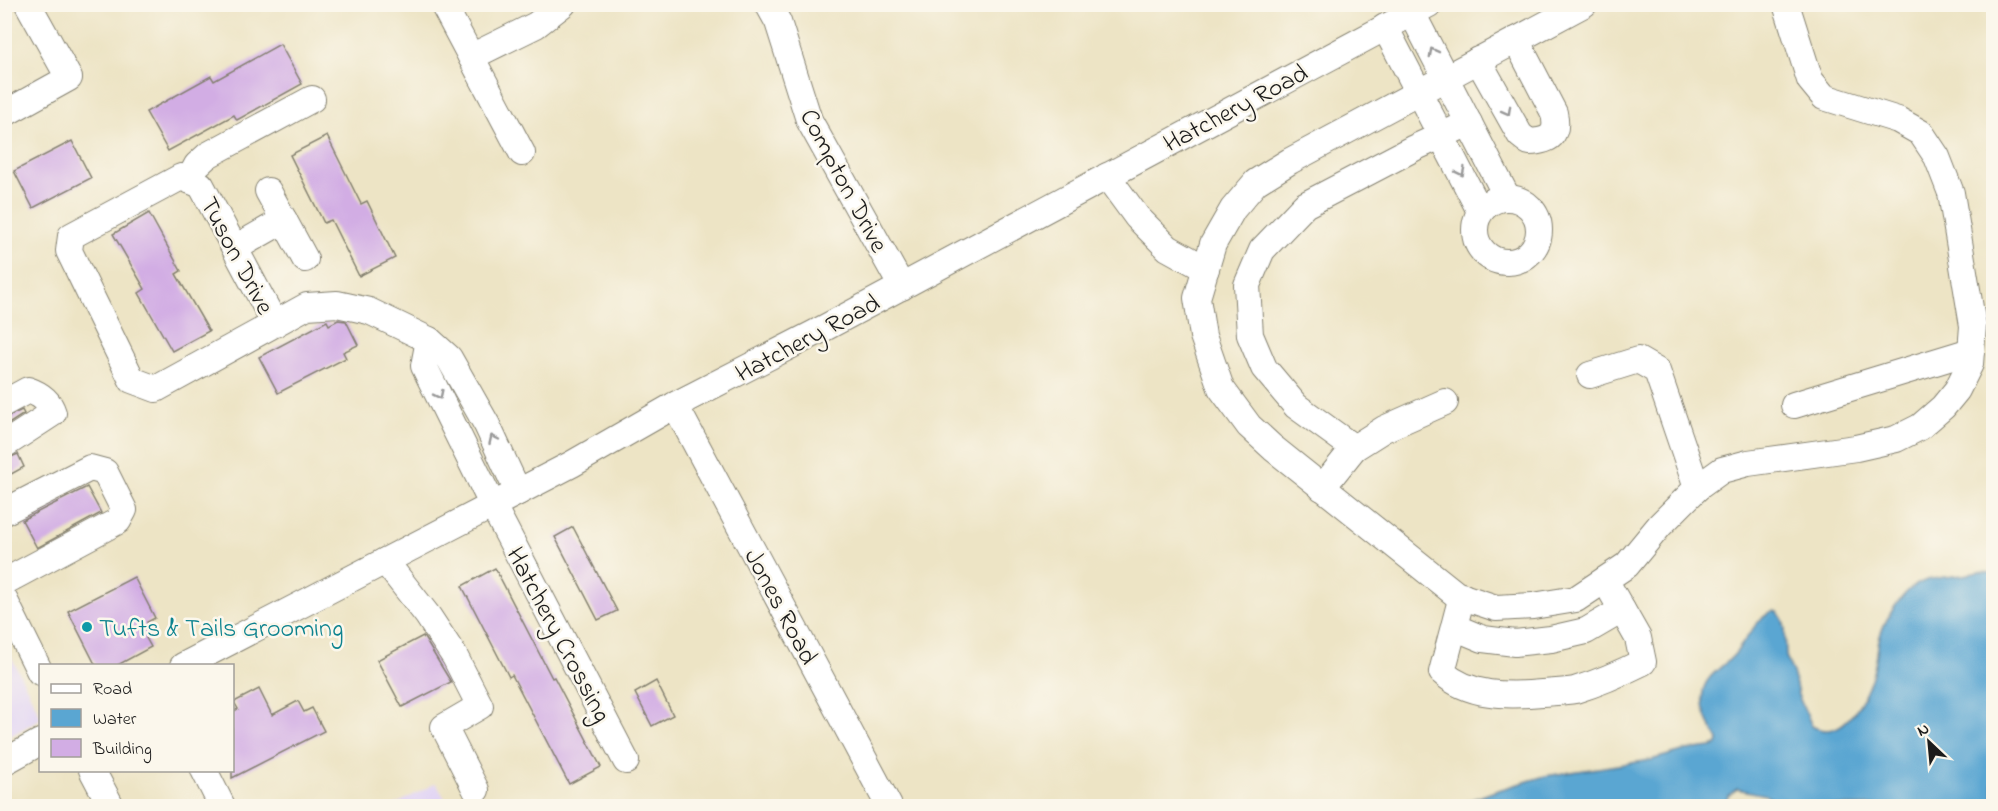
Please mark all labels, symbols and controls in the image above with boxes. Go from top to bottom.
one-way arrow [1429,48,1440,58]
street label: Hatchery Road [1157,55,1316,164]
street label: Compton Drive [788,103,896,260]
one-way arrow [1500,105,1511,115]
one-way arrow [1453,166,1465,177]
street label: Tuson Drive [188,191,282,322]
street label: Hatchery Road [729,285,888,394]
one-way arrow [431,388,443,399]
one-way arrow [489,435,501,446]
street label: Hatchery Crossing [495,541,620,730]
street label: Jones Road [733,542,826,673]
place label: Tufts & Tails Grooming [99,611,344,649]
marker: Tufts & Tails Grooming [80,620,94,634]
legend [39,664,234,772]
text: Road [93,677,132,703]
text: Water [93,707,137,733]
north arrow [1899,712,1959,772]
text: N [1913,717,1934,743]
text: Building [92,737,152,764]

